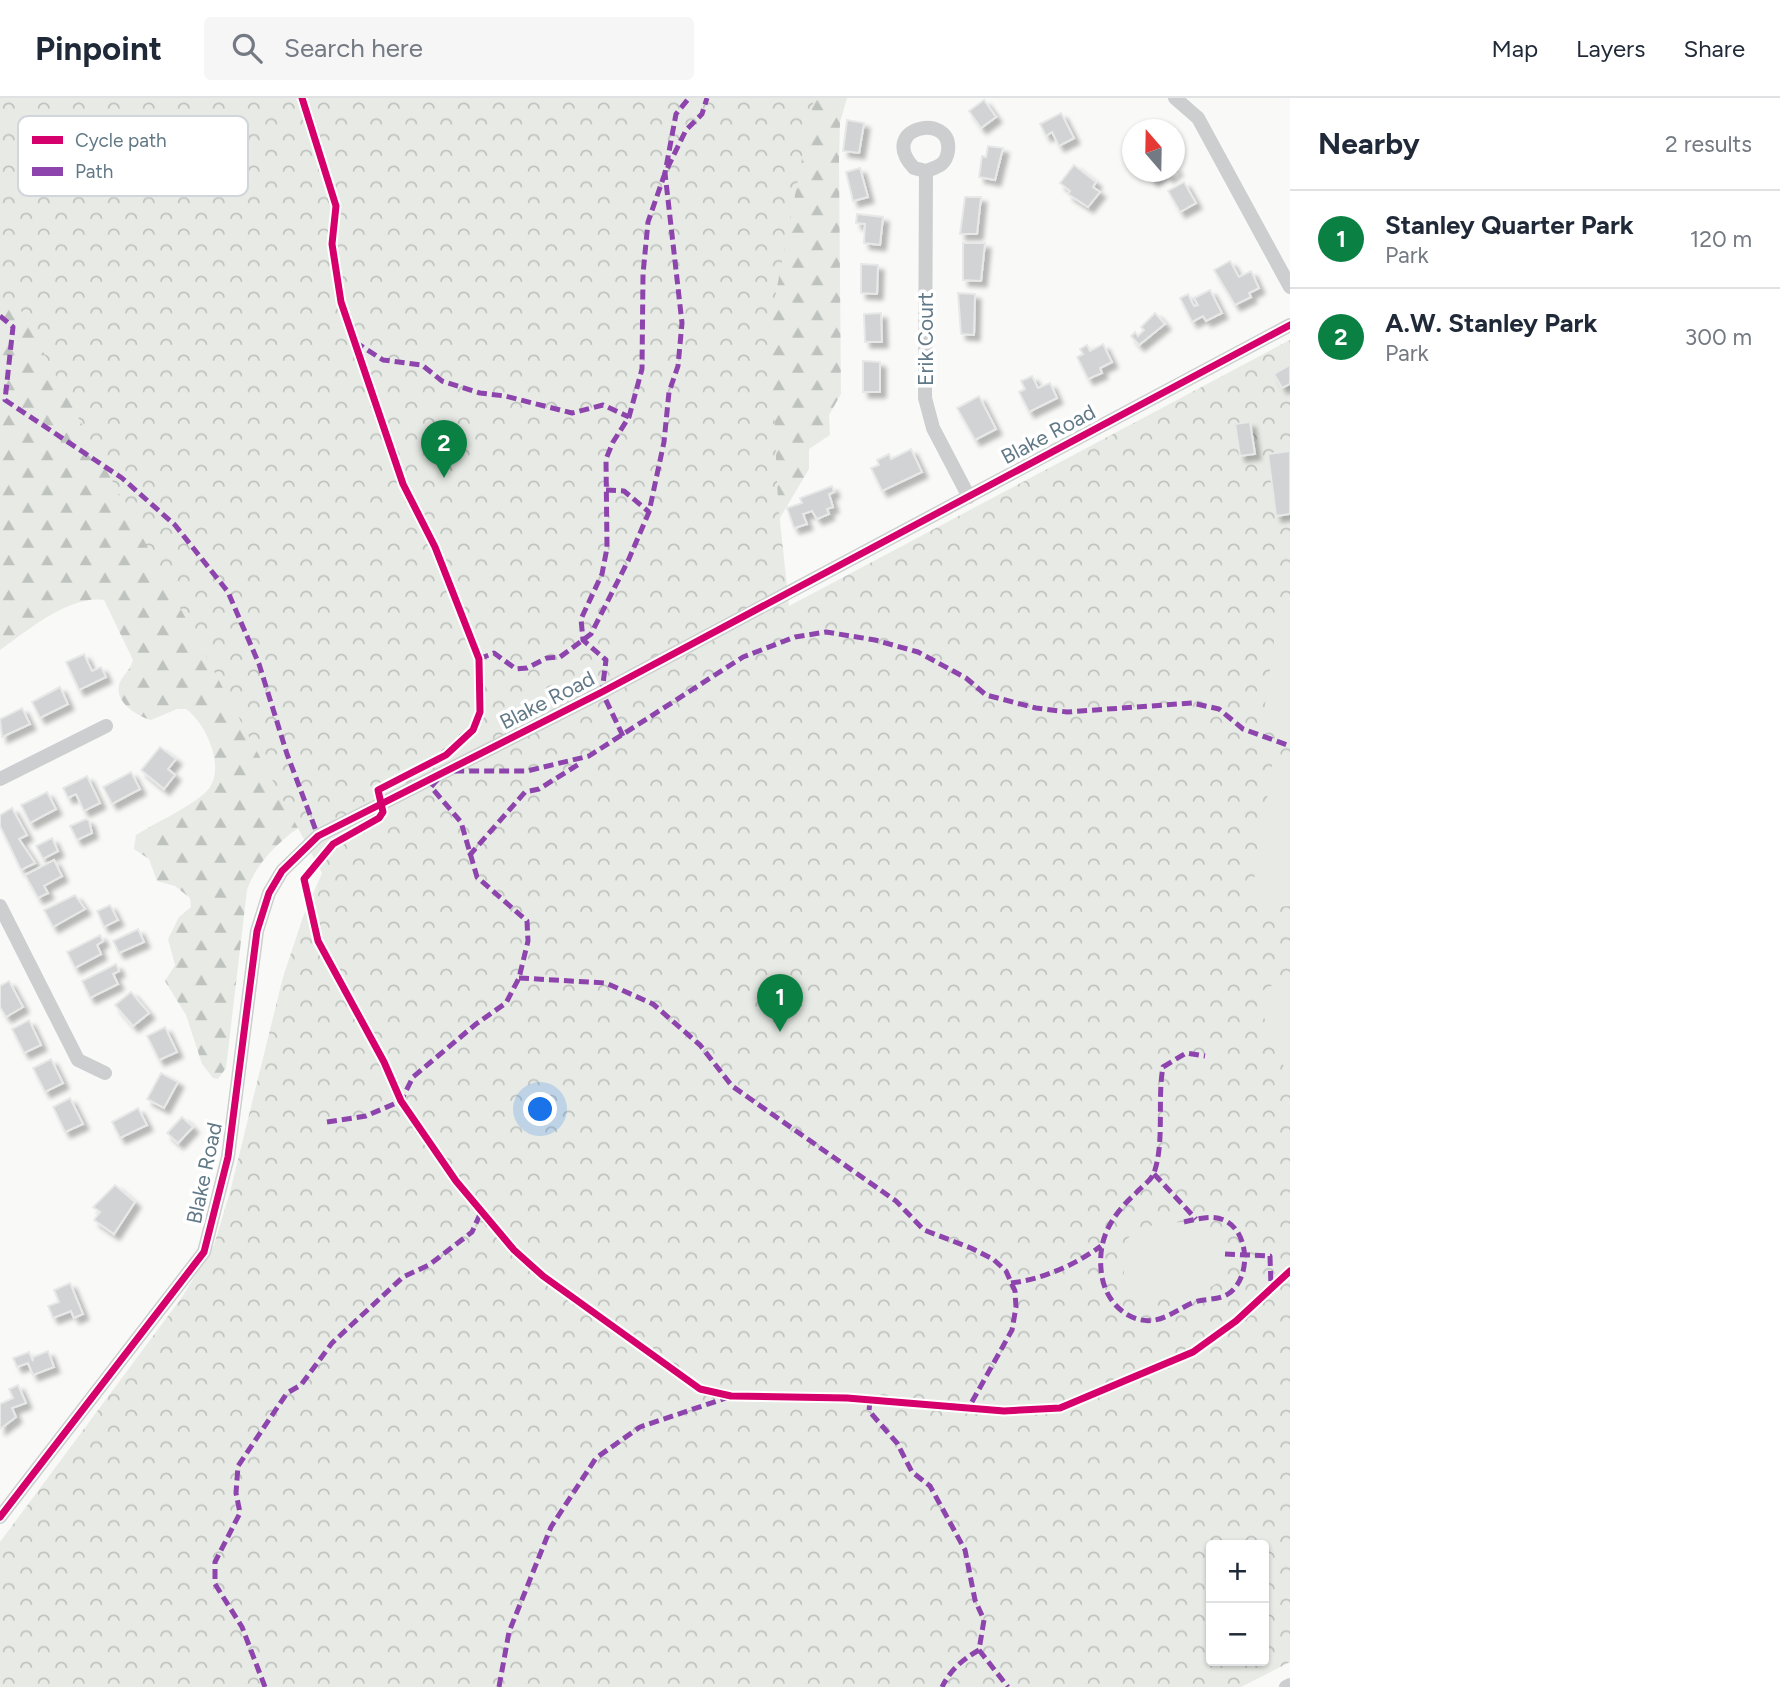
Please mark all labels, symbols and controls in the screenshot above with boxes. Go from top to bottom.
search box [204,17,694,80]
text: Pinpoint [35,29,162,68]
icon: search [228,29,266,67]
text: Search here [284,32,423,64]
text: Map [1491,34,1538,63]
text: Layers [1576,34,1645,63]
text: Share [1683,34,1745,63]
legend [18,116,248,196]
north arrow [1122,119,1185,182]
text: Nearby [1318,125,1420,162]
text: Cycle path [75,129,167,152]
text: 2 results [1665,130,1752,158]
text: Path [75,160,113,183]
text: Stanley Quarter Park [1385,209,1634,241]
text: 1 [1336,225,1346,253]
text: 120 m [1690,225,1752,253]
text: Park [1385,241,1429,269]
street label: Erik Court [913,292,938,386]
text: A.W. Stanley Park [1385,307,1597,339]
text: 2 [1334,323,1348,351]
text: 300 m [1685,323,1752,351]
text: Park [1385,339,1429,367]
street label: Blake Road [997,399,1099,469]
pin: 2 [421,420,467,478]
street label: Blake Road [495,665,599,735]
pin: 1 [757,974,803,1032]
your location [523,1092,557,1126]
street label: Blake Road [181,1120,227,1226]
map controls [1206,1540,1269,1666]
button: + [1206,1540,1269,1603]
button: − [1206,1603,1269,1666]

